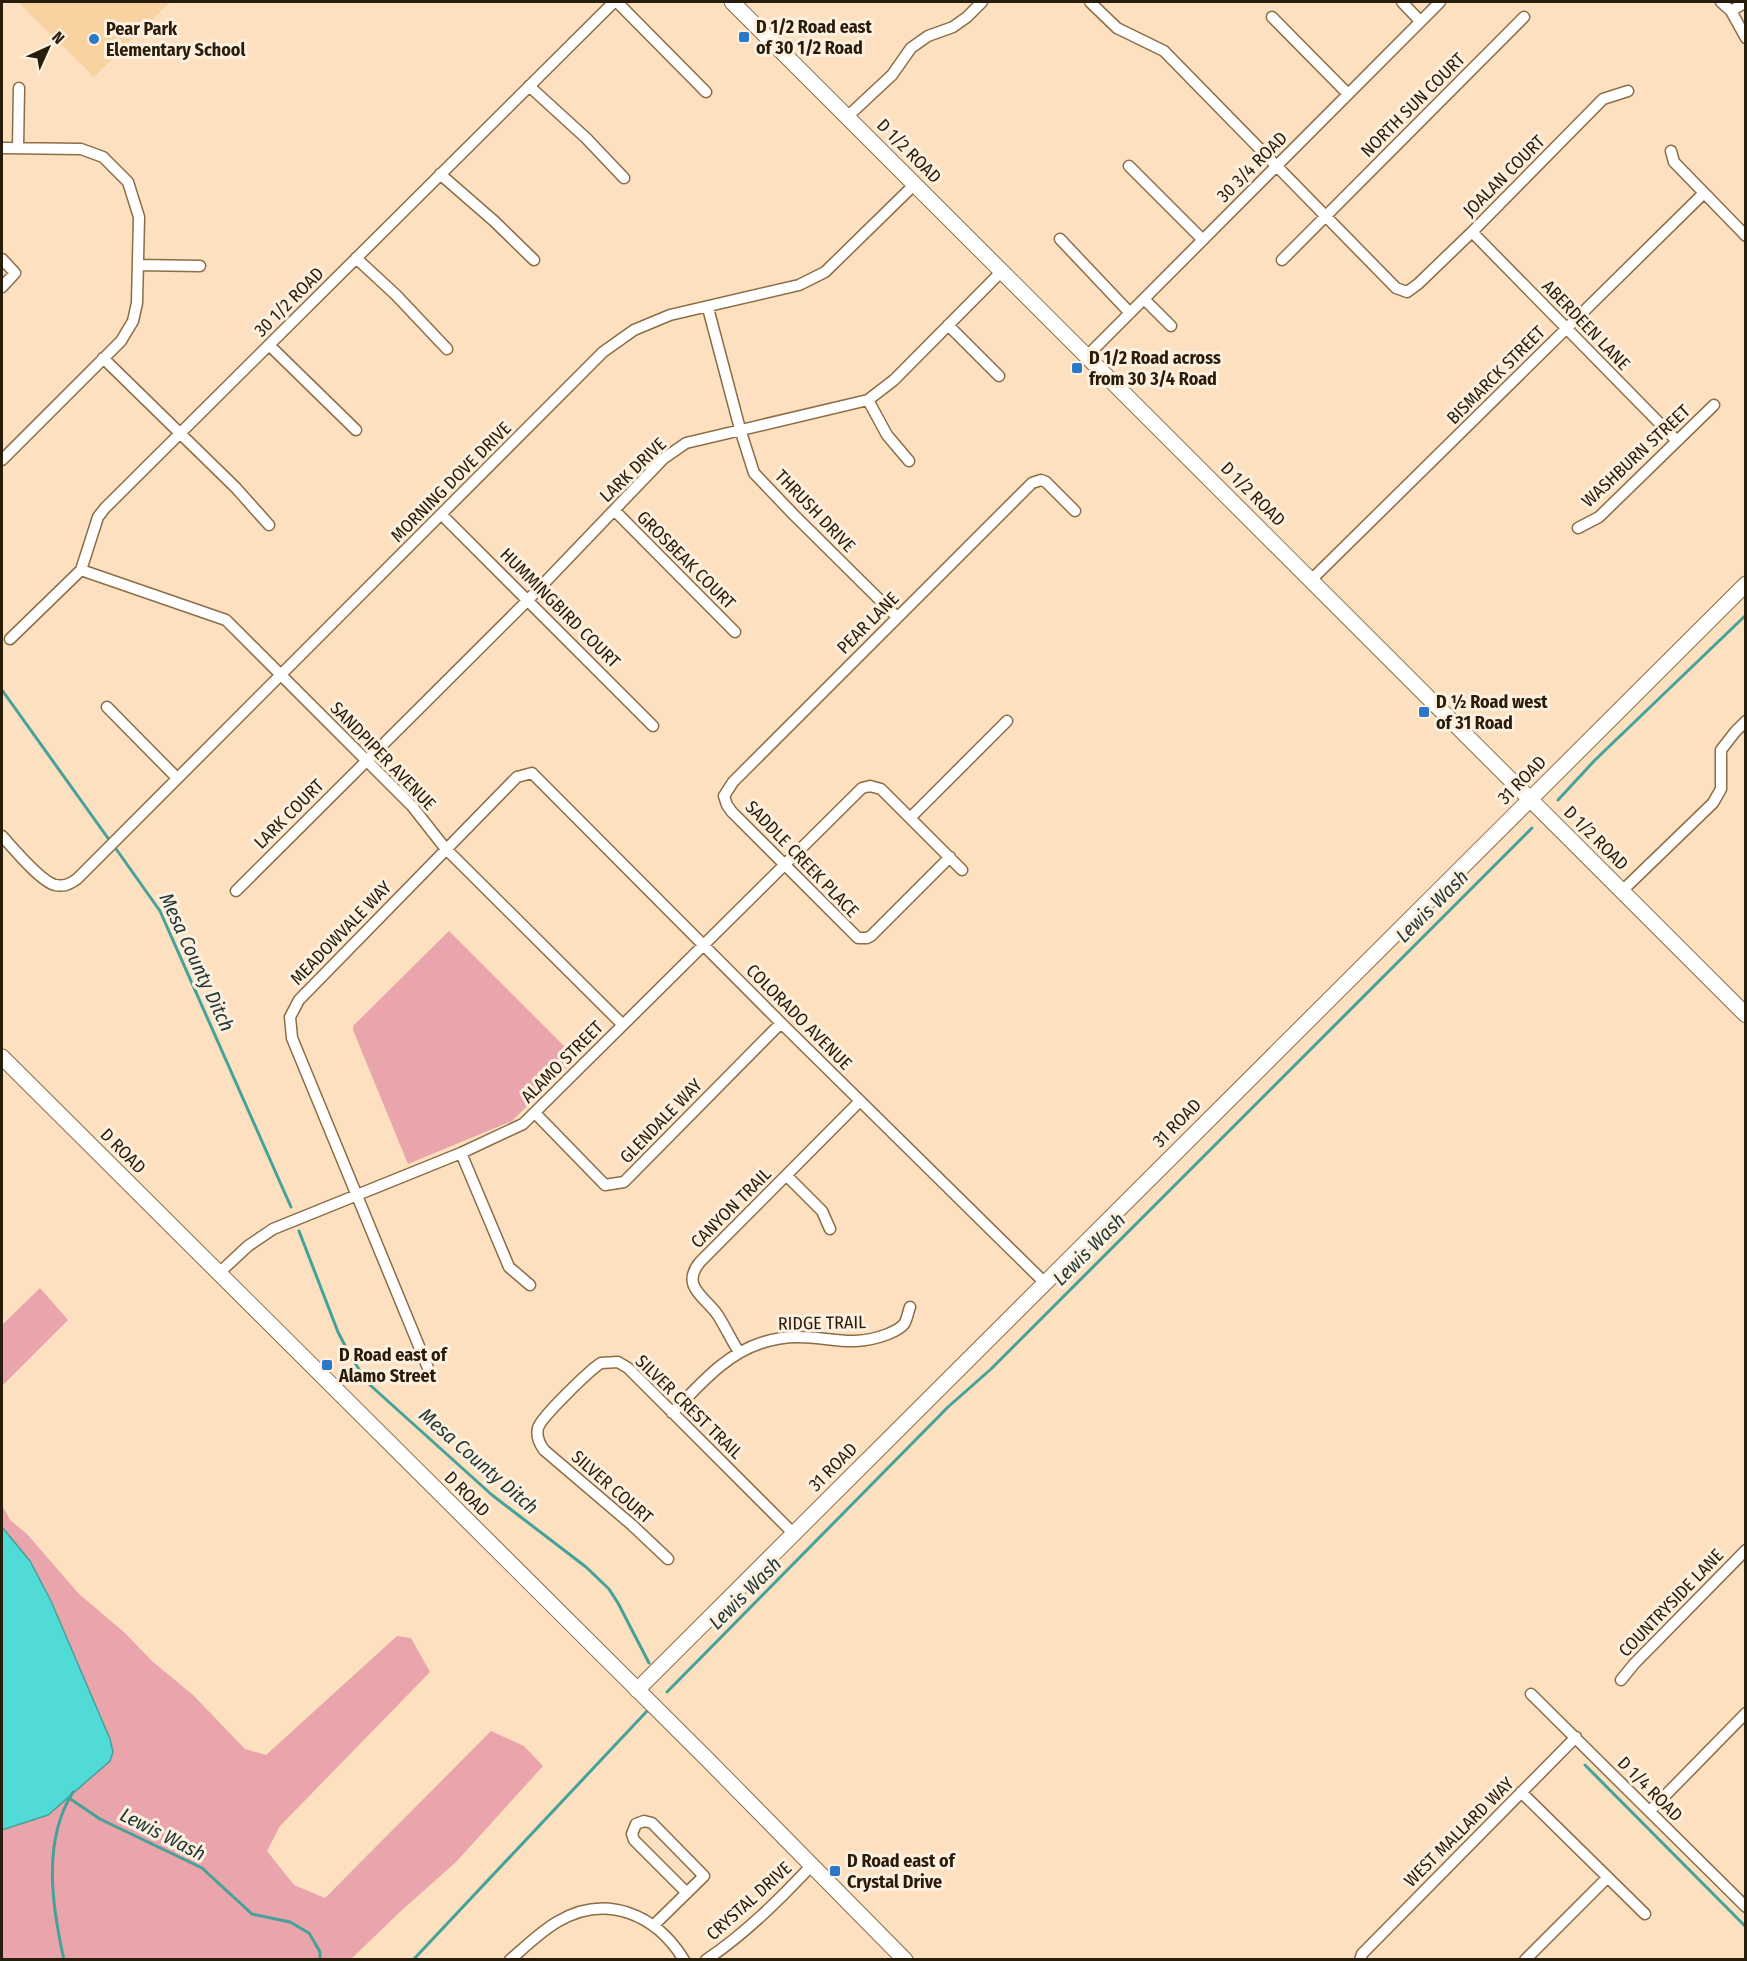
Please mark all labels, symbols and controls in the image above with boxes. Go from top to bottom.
place label: D 1/2 Road east of 30 1/2 Road [756,16,872,59]
north arrow [18,18,78,78]
place label: Pear Park Elementary School [106,18,245,61]
text: N [48,28,68,48]
marker: D 1/2 Road east of 30 1/2 Road [737,30,751,44]
marker: Pear Park Elementary School [87,32,101,46]
street label: NORTH SUN COURT [1356,48,1470,162]
street label: D 1/2 ROAD [872,114,946,188]
street label: 30 3/4 ROAD [1212,127,1292,207]
street label: JOALAN COURT [1459,130,1550,221]
street label: 30 1/2 ROAD [250,263,328,341]
street label: ABERDEEN LANE [1537,275,1635,375]
street label: BISMARCK STREET [1442,321,1550,429]
place label: D 1/2 Road across from 30 3/4 Road [1089,347,1221,390]
marker: D 1/2 Road across from 30 3/4 Road [1070,361,1084,375]
street label: WASHBURN STREET [1577,400,1695,512]
street label: MORNING DOVE DRIVE [386,417,516,547]
street label: LARK DRIVE [595,433,671,507]
street label: D 1/2 ROAD [1216,457,1290,531]
street label: THRUSH DRIVE [770,465,860,557]
street label: GROSBEAK COURT [632,506,740,614]
street label: HUMMINGBIRD COURT [495,543,625,673]
street label: PEAR LANE [833,588,903,658]
place label: D ½ Road west of 31 Road [1436,691,1548,734]
street label: SANDPIPER AVENUE [326,697,440,815]
marker: D ½ Road west of 31 Road [1417,705,1431,719]
street label: 31 ROAD [1493,751,1551,809]
street label: LARK COURT [250,774,329,853]
street label: SADDLE CREEK PLACE [741,796,863,922]
street label: D 1/2 ROAD [1559,801,1633,875]
water label: Lewis Wash [1391,865,1473,947]
street label: MEADOWVALE WAY [286,876,396,990]
water label: Mesa County Ditch [154,889,240,1035]
street label: COLORADO AVENUE [742,960,856,1074]
street label: ALAMO STREET [516,1016,608,1108]
street label: GLENDALE WAY [615,1074,707,1168]
street label: 31 ROAD [1148,1094,1206,1152]
street label: D ROAD [96,1124,150,1178]
street label: CANYON TRAIL [686,1163,776,1253]
water label: Lewis Wash [1048,1208,1130,1290]
street label: RIDGE TRAIL [778,1311,866,1335]
place label: D Road east of Alamo Street [338,1344,449,1387]
street label: SILVER CREST TRAIL [631,1350,747,1464]
marker: D Road east of Alamo Street [320,1358,334,1372]
water label: Mesa County Ditch [415,1403,543,1519]
street label: 31 ROAD [804,1438,862,1496]
street label: SILVER COURT [567,1446,658,1529]
street label: D ROAD [440,1467,494,1521]
street label: COUNTRYSIDE LANE [1614,1544,1728,1662]
water label: Lewis Wash [704,1552,786,1634]
street label: D 1/4 ROAD [1613,1752,1687,1826]
street label: WEST MALLARD WAY [1400,1773,1518,1891]
water label: Lewis Wash [116,1802,210,1866]
place label: D Road east of Crystal Drive [847,1850,957,1893]
street label: CRYSTAL DRIVE [702,1857,796,1945]
marker: D Road east of Crystal Drive [828,1864,842,1878]

